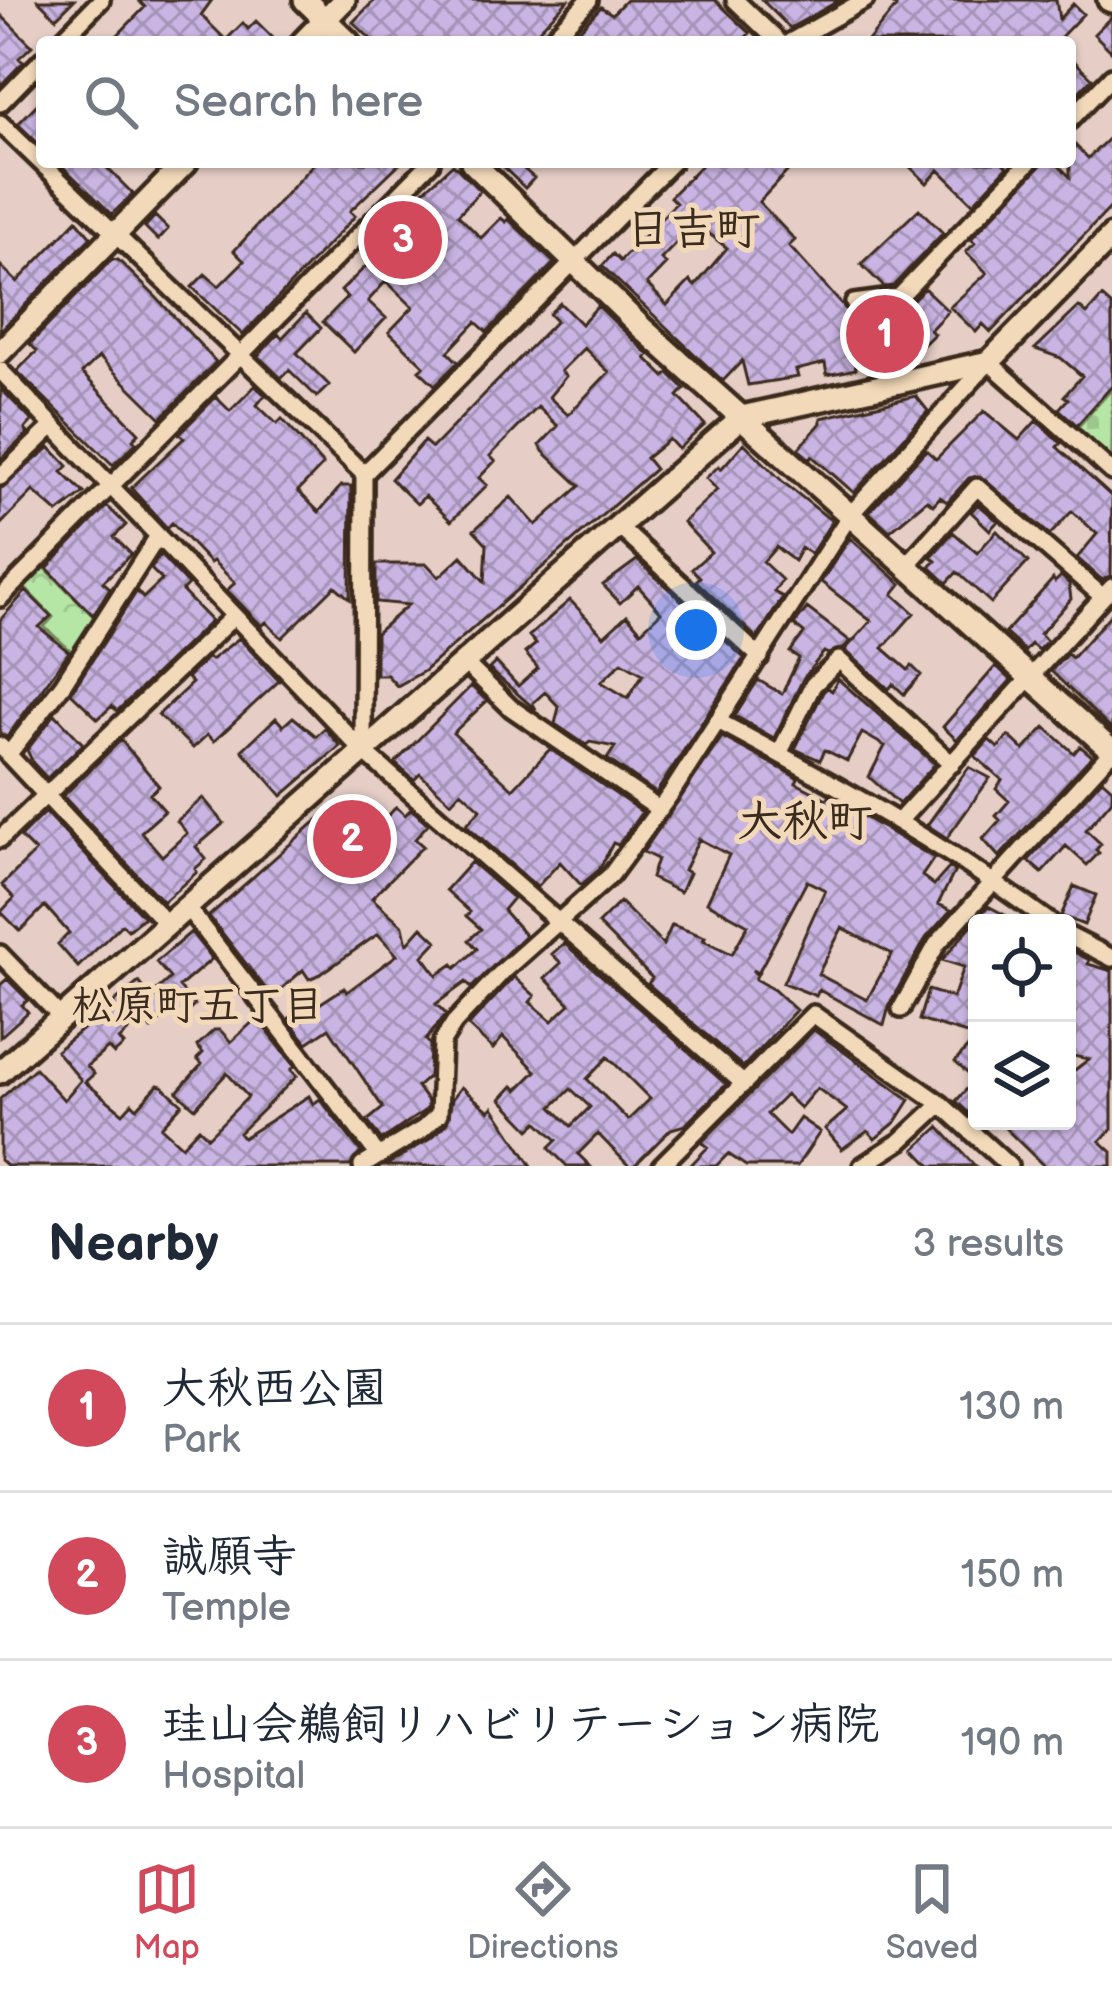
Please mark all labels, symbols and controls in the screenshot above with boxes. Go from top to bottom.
search box [36,36,1076,168]
icon: search [78,69,144,135]
text: Search here [174,75,423,130]
pin: 3 [364,195,442,285]
district label: 日吉町 [625,203,761,258]
pin: 1 [846,289,924,379]
your location [666,600,726,660]
pin: 2 [313,794,391,884]
district label: 大秋町 [737,795,873,850]
map controls [968,914,1076,1130]
button: locate [968,914,1076,1022]
district label: 松原町五丁目 [72,981,324,1032]
button: layers [968,1022,1076,1130]
text: Nearby [48,1214,219,1275]
text: 3 results [912,1221,1064,1268]
text: 大秋西公園 [162,1362,387,1417]
text: 1 [79,1384,95,1431]
text: 130 m [959,1384,1064,1431]
text: Park [162,1417,240,1464]
text: 誠願寺 [162,1530,297,1585]
text: 2 [75,1552,99,1599]
text: 150 m [961,1552,1064,1599]
text: Temple [162,1585,291,1632]
text: 珪山会鵜飼リハビリテーション病院 [162,1698,879,1753]
text: 3 [76,1720,98,1767]
text: 190 m [961,1720,1064,1767]
text: Hospital [162,1753,305,1800]
tab: Map [134,1856,200,1968]
tab: Directions [467,1856,619,1968]
tab: Saved [886,1856,978,1968]

